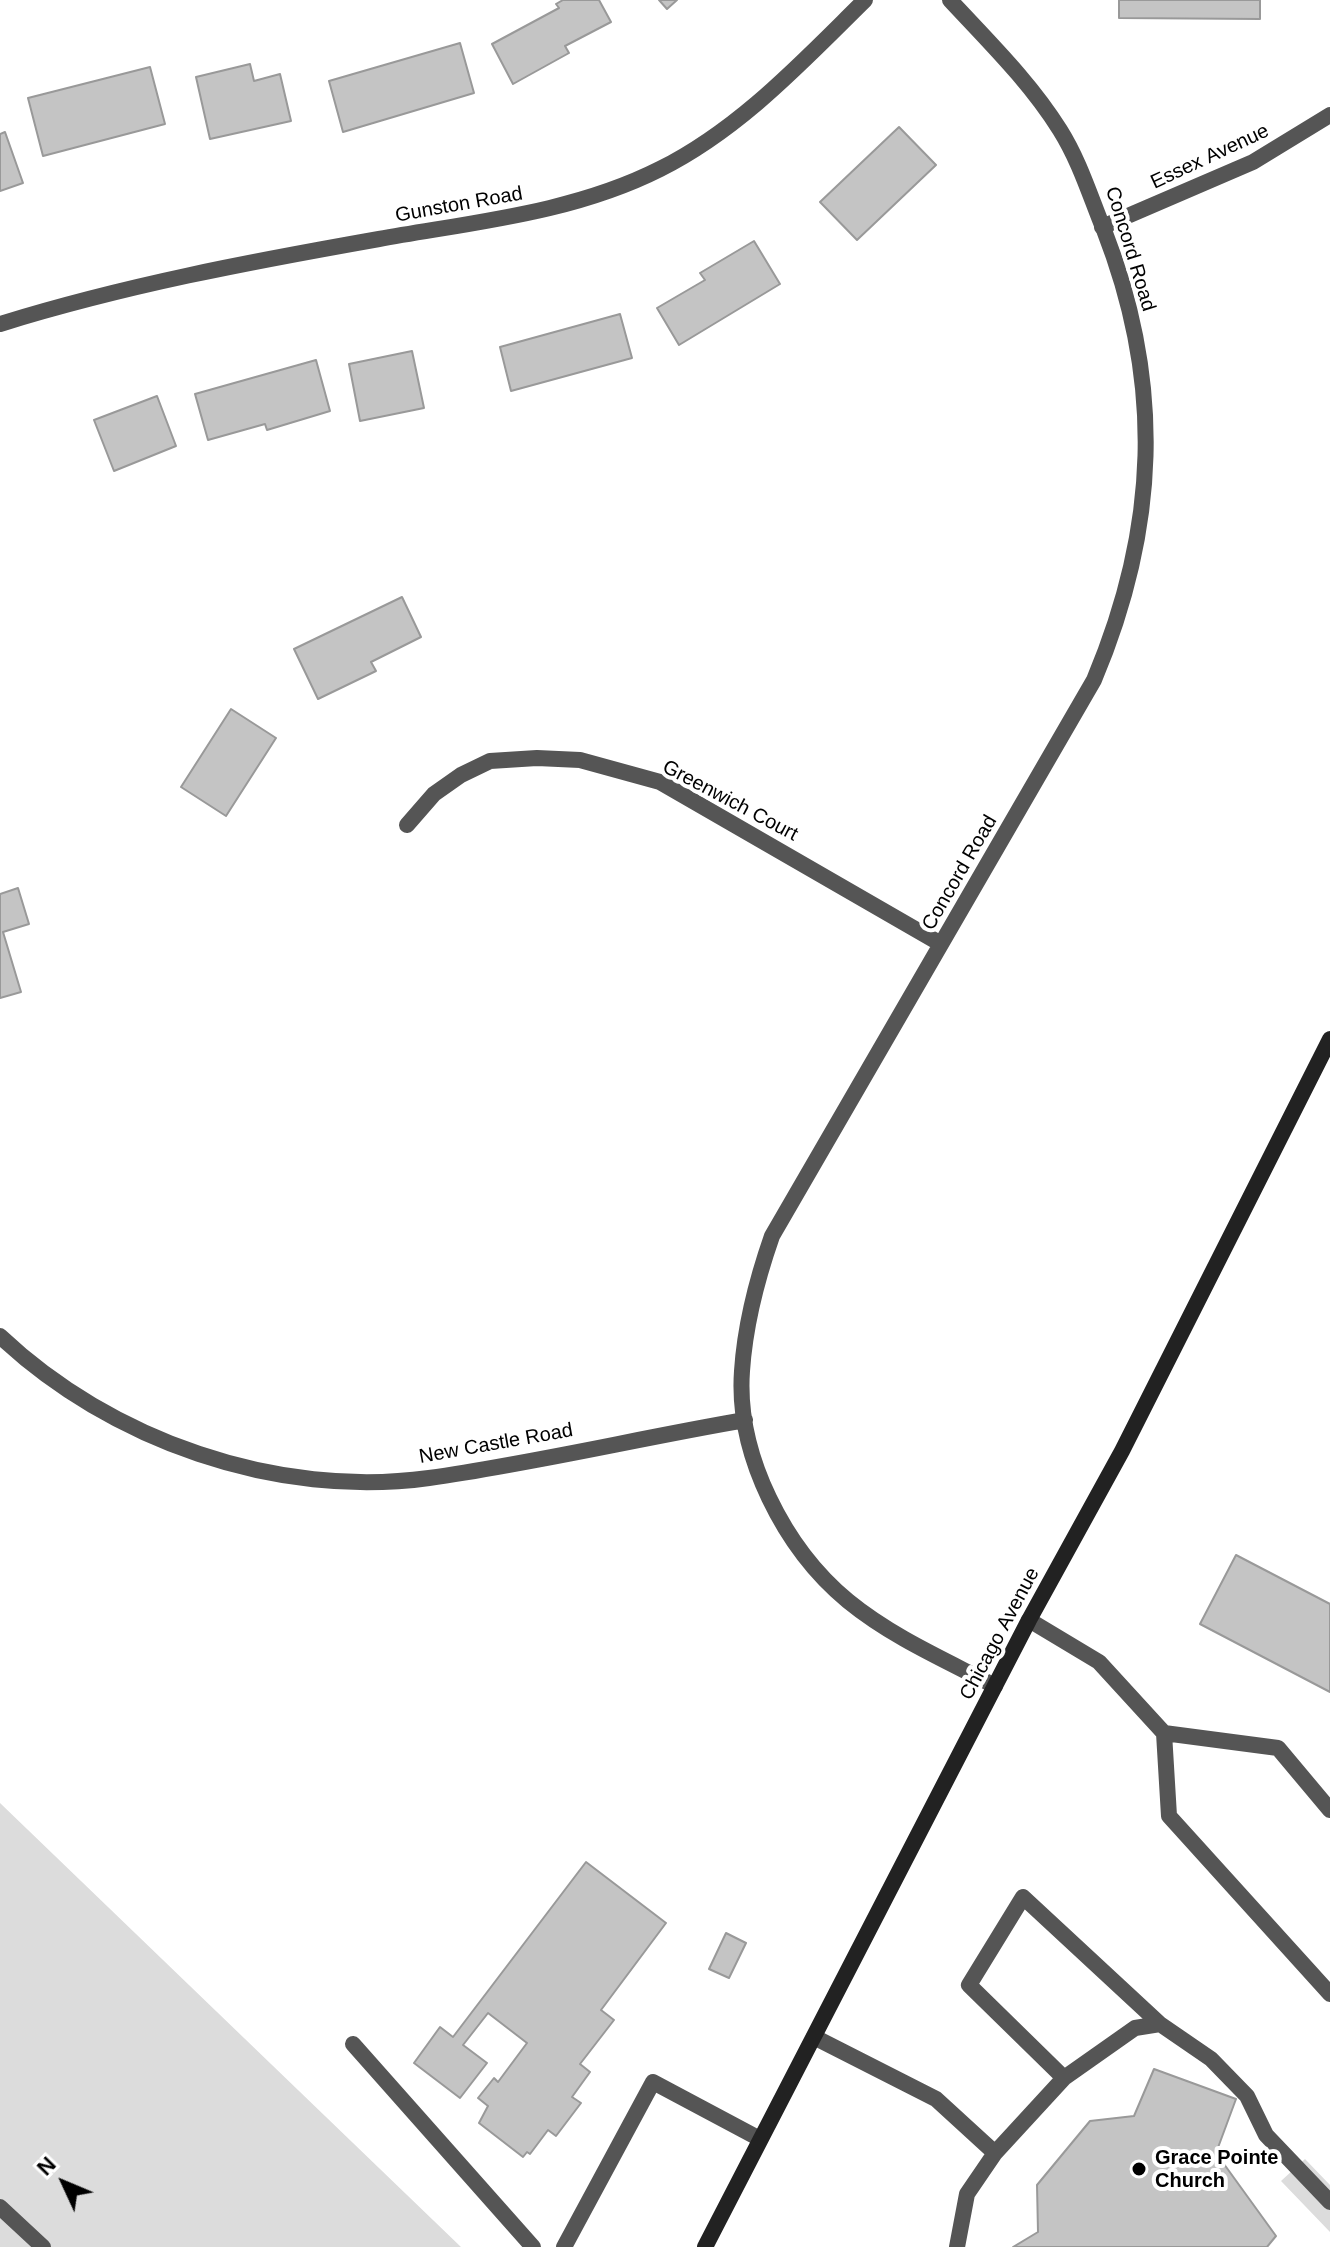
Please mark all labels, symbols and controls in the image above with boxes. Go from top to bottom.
street label: Essex Avenue [1147,119,1273,195]
street label: Gunston Road [393,182,525,228]
street label: Concord Road [1100,184,1160,314]
street label: Greenwich Court [658,755,802,847]
street label: Concord Road [917,811,1003,935]
street label: New Castle Road [417,1419,575,1469]
street label: Chicago Avenue [955,1564,1045,1704]
north arrow [24,2143,104,2223]
place label: Grace Pointe Church [1155,2146,1278,2193]
text: N [32,2152,61,2180]
marker: Grace Pointe Church [1130,2160,1148,2178]

